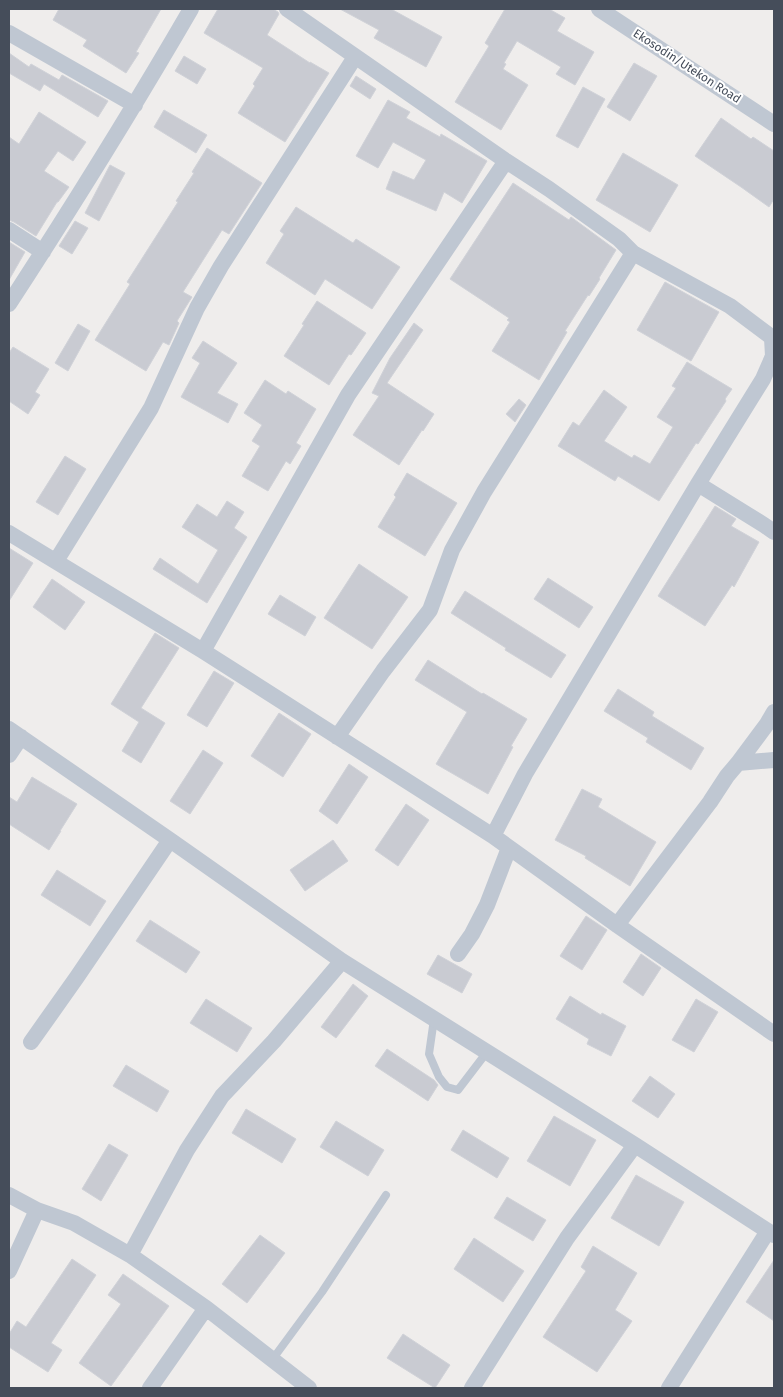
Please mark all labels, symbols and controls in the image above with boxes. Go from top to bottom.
street label: Ekosodin/Utekon Road [631,26,743,106]

